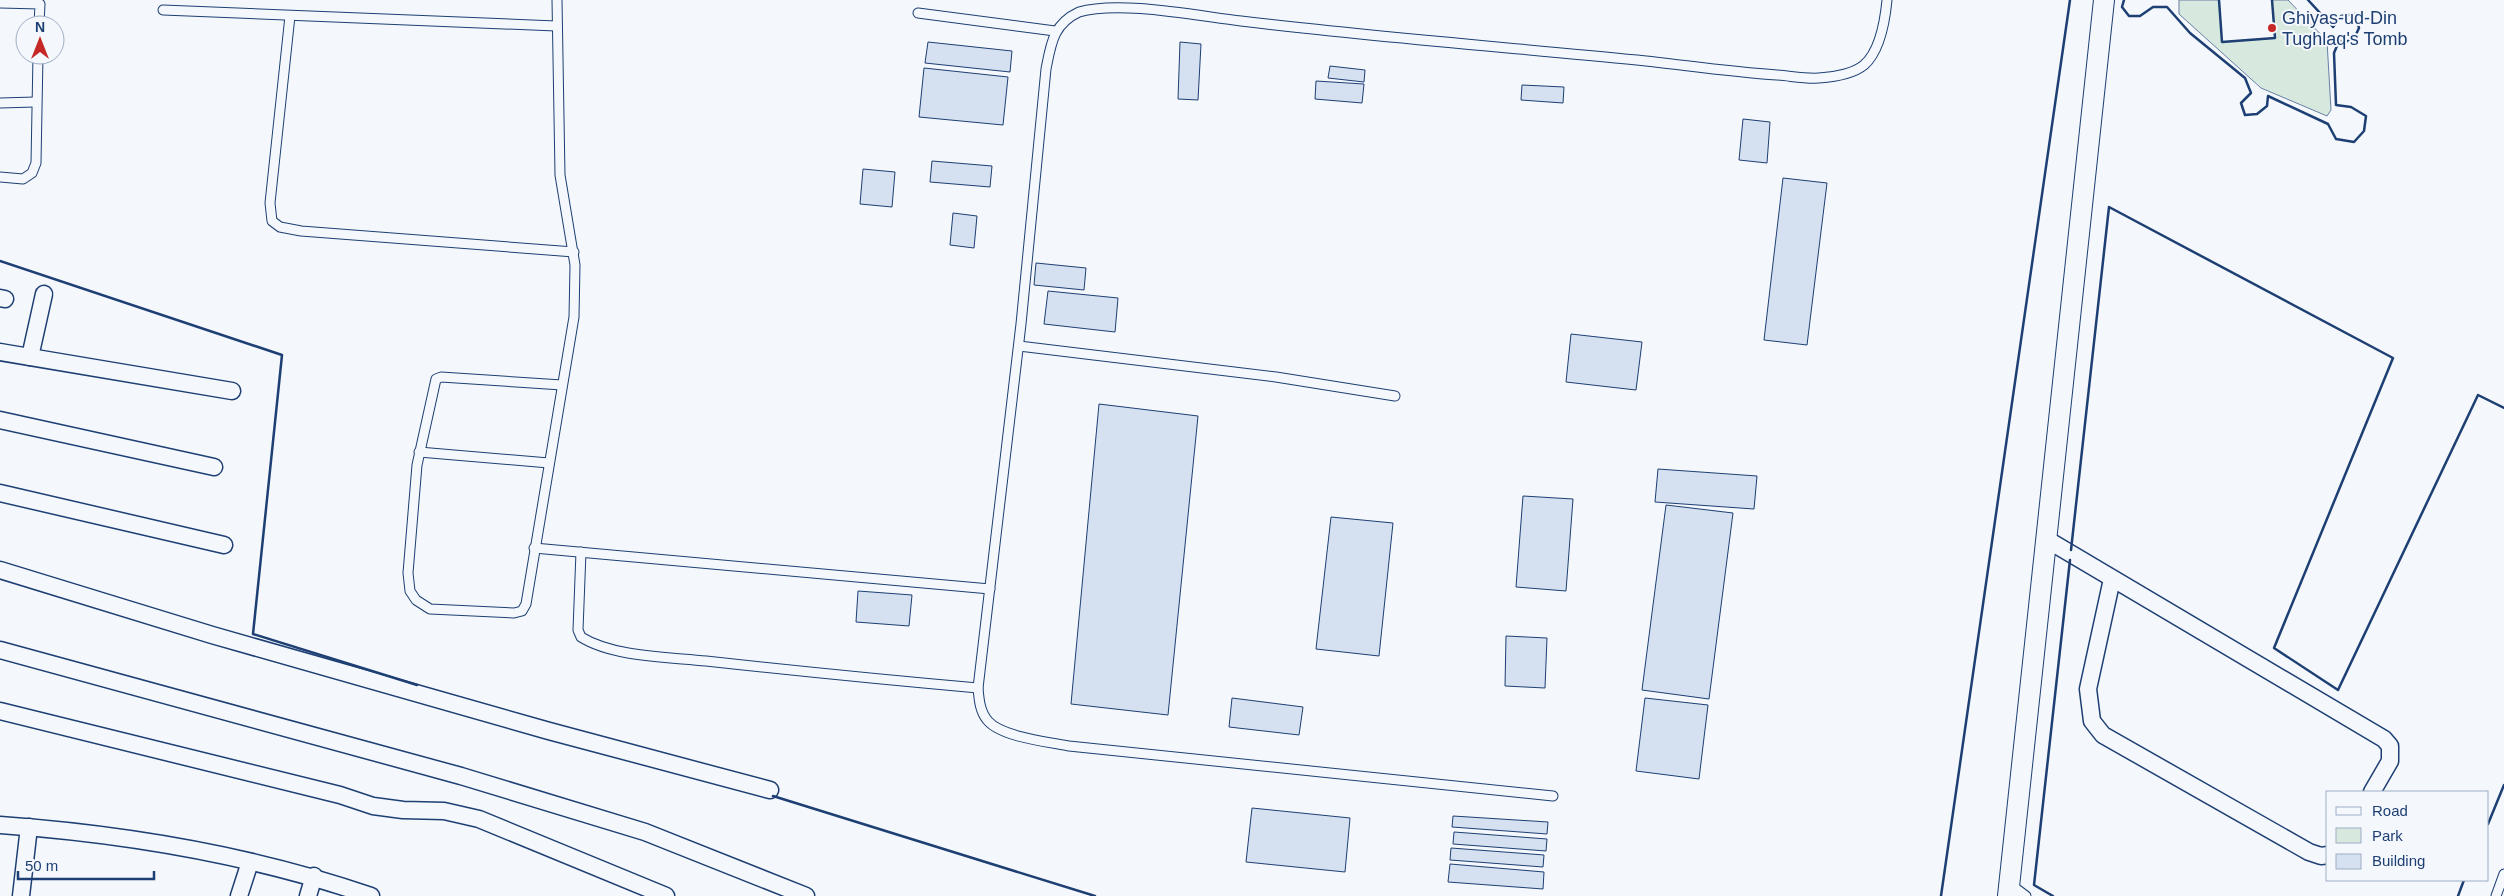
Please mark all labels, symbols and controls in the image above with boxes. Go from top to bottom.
place label: Ghiyas-ud-Din Tughlaq's Tomb [2282,8,2408,49]
north arrow [15,15,65,65]
text: N [35,19,45,35]
marker: Ghiyas-ud-Din Tughlaq's Tomb [2266,22,2278,34]
legend [2326,791,2489,881]
text: Road [2372,802,2408,819]
text: Park [2372,827,2403,844]
scale bar [18,848,154,880]
text: Building [2372,852,2425,869]
text: 50 m [25,857,58,874]

